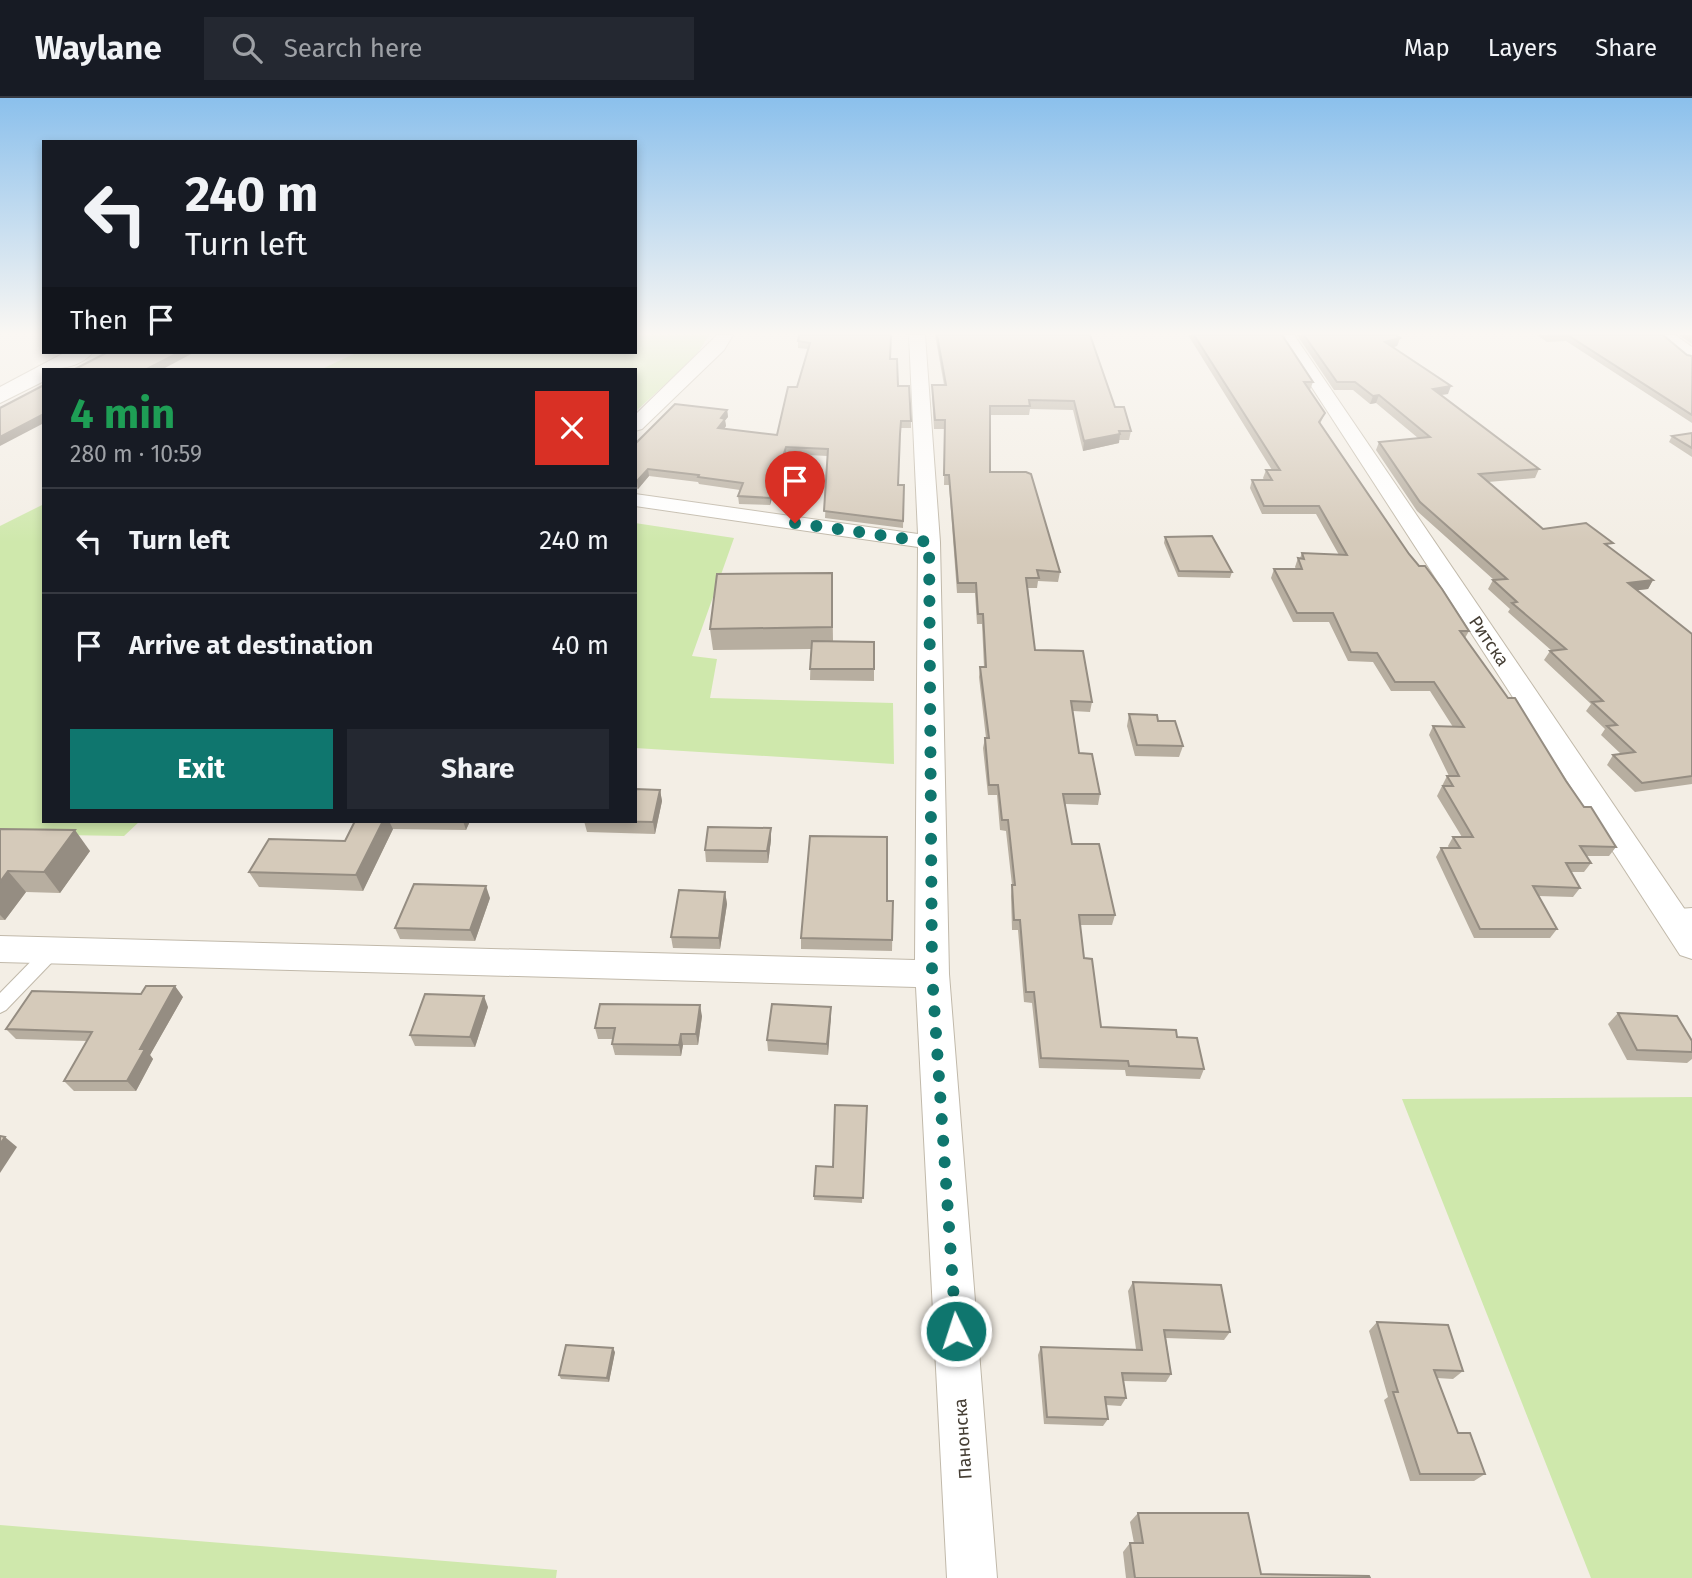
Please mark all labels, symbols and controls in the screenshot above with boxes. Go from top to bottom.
search box [204,17,694,80]
text: Waylane [35,28,162,68]
icon: search [228,29,266,67]
text: Search here [284,33,423,64]
text: Map [1404,34,1450,62]
text: Layers [1488,34,1557,62]
text: Share [1595,34,1657,62]
text: 240 m [185,165,318,224]
icon: left [70,168,161,259]
text: Turn left [185,225,307,263]
icon: arrive [142,301,180,339]
text: Then [70,305,128,336]
text: 4 min [70,389,175,439]
button: close [535,391,609,465]
text: 280 m · 10:59 [70,440,202,468]
pin [765,451,825,523]
icon: arrive [776,462,814,500]
icon: left [70,522,108,560]
text: Turn left [129,525,230,556]
text: 240 m [539,525,609,556]
street label: Ритска [1464,612,1514,670]
icon: arrive [70,627,108,665]
text: Arrive at destination [129,630,373,661]
text: 40 m [551,630,609,661]
button: Exit [70,729,333,809]
button: Share [347,729,609,809]
position arrow [919,1294,993,1368]
street label: Панонска [949,1398,977,1480]

